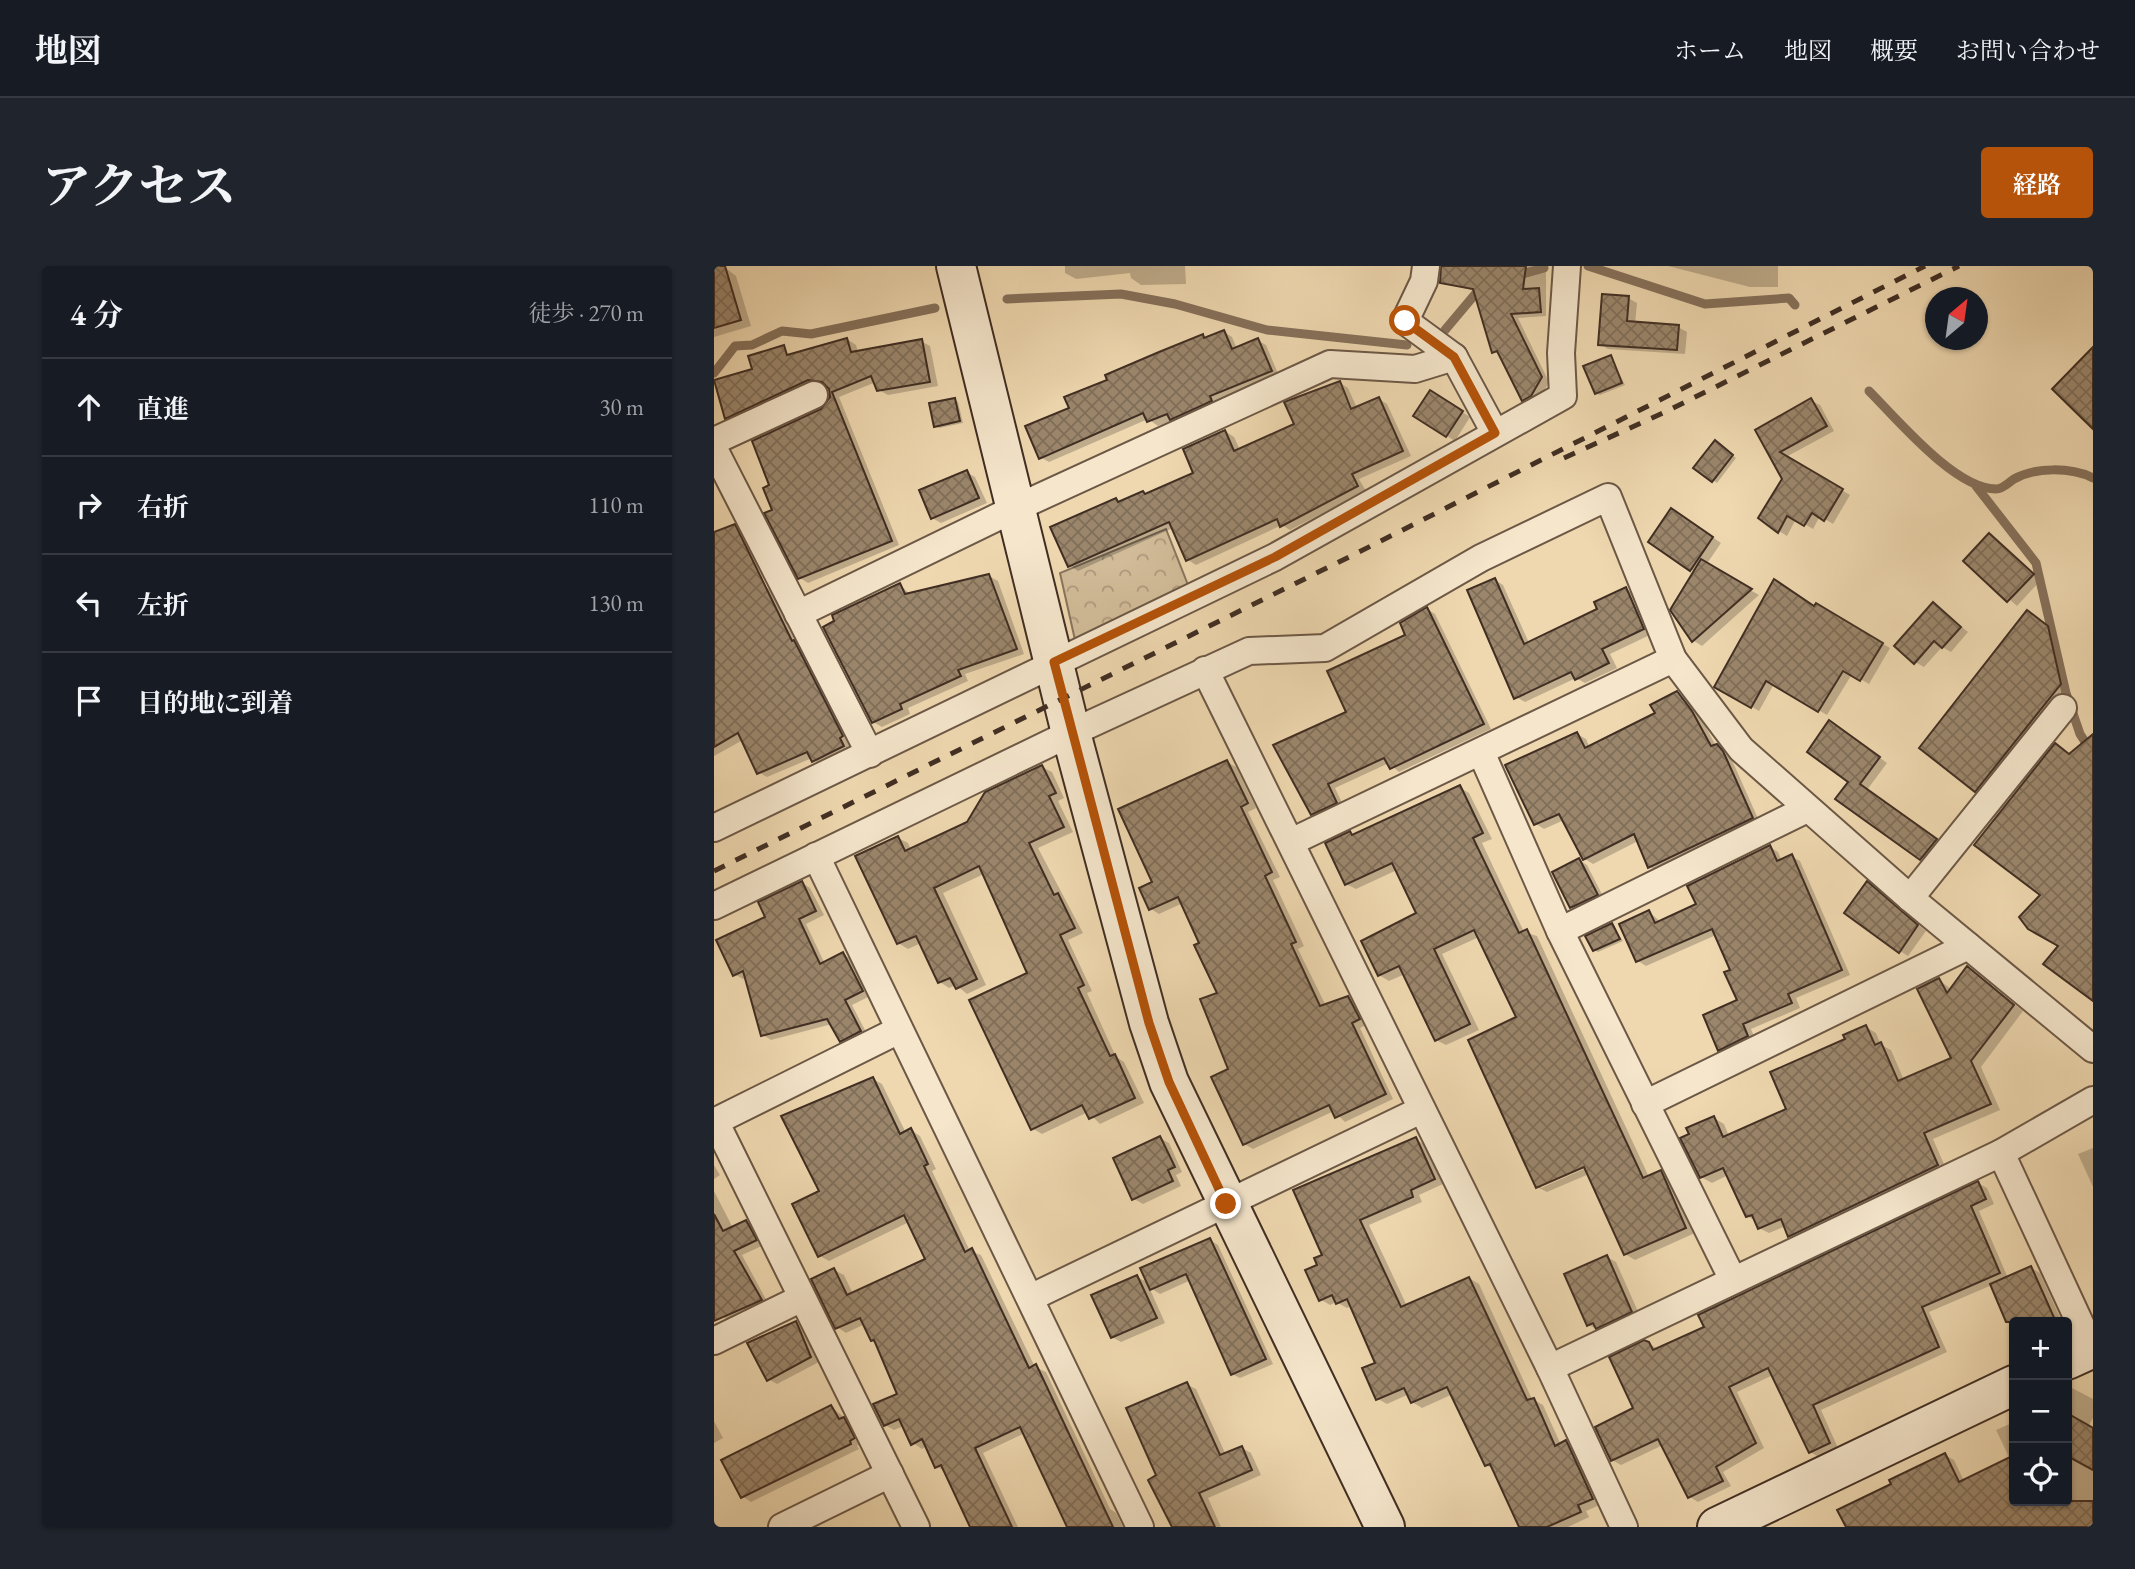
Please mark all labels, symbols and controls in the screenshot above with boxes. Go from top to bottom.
text: 地図 [35,29,101,72]
text: ホーム [1674,35,1746,66]
text: 地図 [1784,35,1832,66]
text: 概要 [1870,35,1918,66]
text: お問い合わせ [1956,35,2100,66]
button: 経路 [1981,147,2093,218]
text: アクセス [42,154,237,218]
north arrow [1925,287,1988,350]
text: 4 分 [70,295,123,334]
text: 徒歩 · 270 m [529,298,644,328]
route start [1389,305,1420,336]
icon: ahead [70,388,108,426]
text: 直進 [137,392,189,426]
text: 30 m [599,392,644,422]
icon: right [70,486,108,524]
text: 右折 [137,490,189,524]
text: 110 m [588,490,644,520]
icon: left [70,584,108,622]
text: 左折 [137,588,189,622]
text: 130 m [588,588,644,618]
icon: arrive [70,682,108,720]
text: 目的地に到着 [137,686,293,720]
route end [1210,1188,1241,1219]
map controls [2009,1317,2072,1506]
button: + [2009,1317,2072,1380]
button: − [2009,1380,2072,1443]
button: locate [2009,1443,2072,1506]

